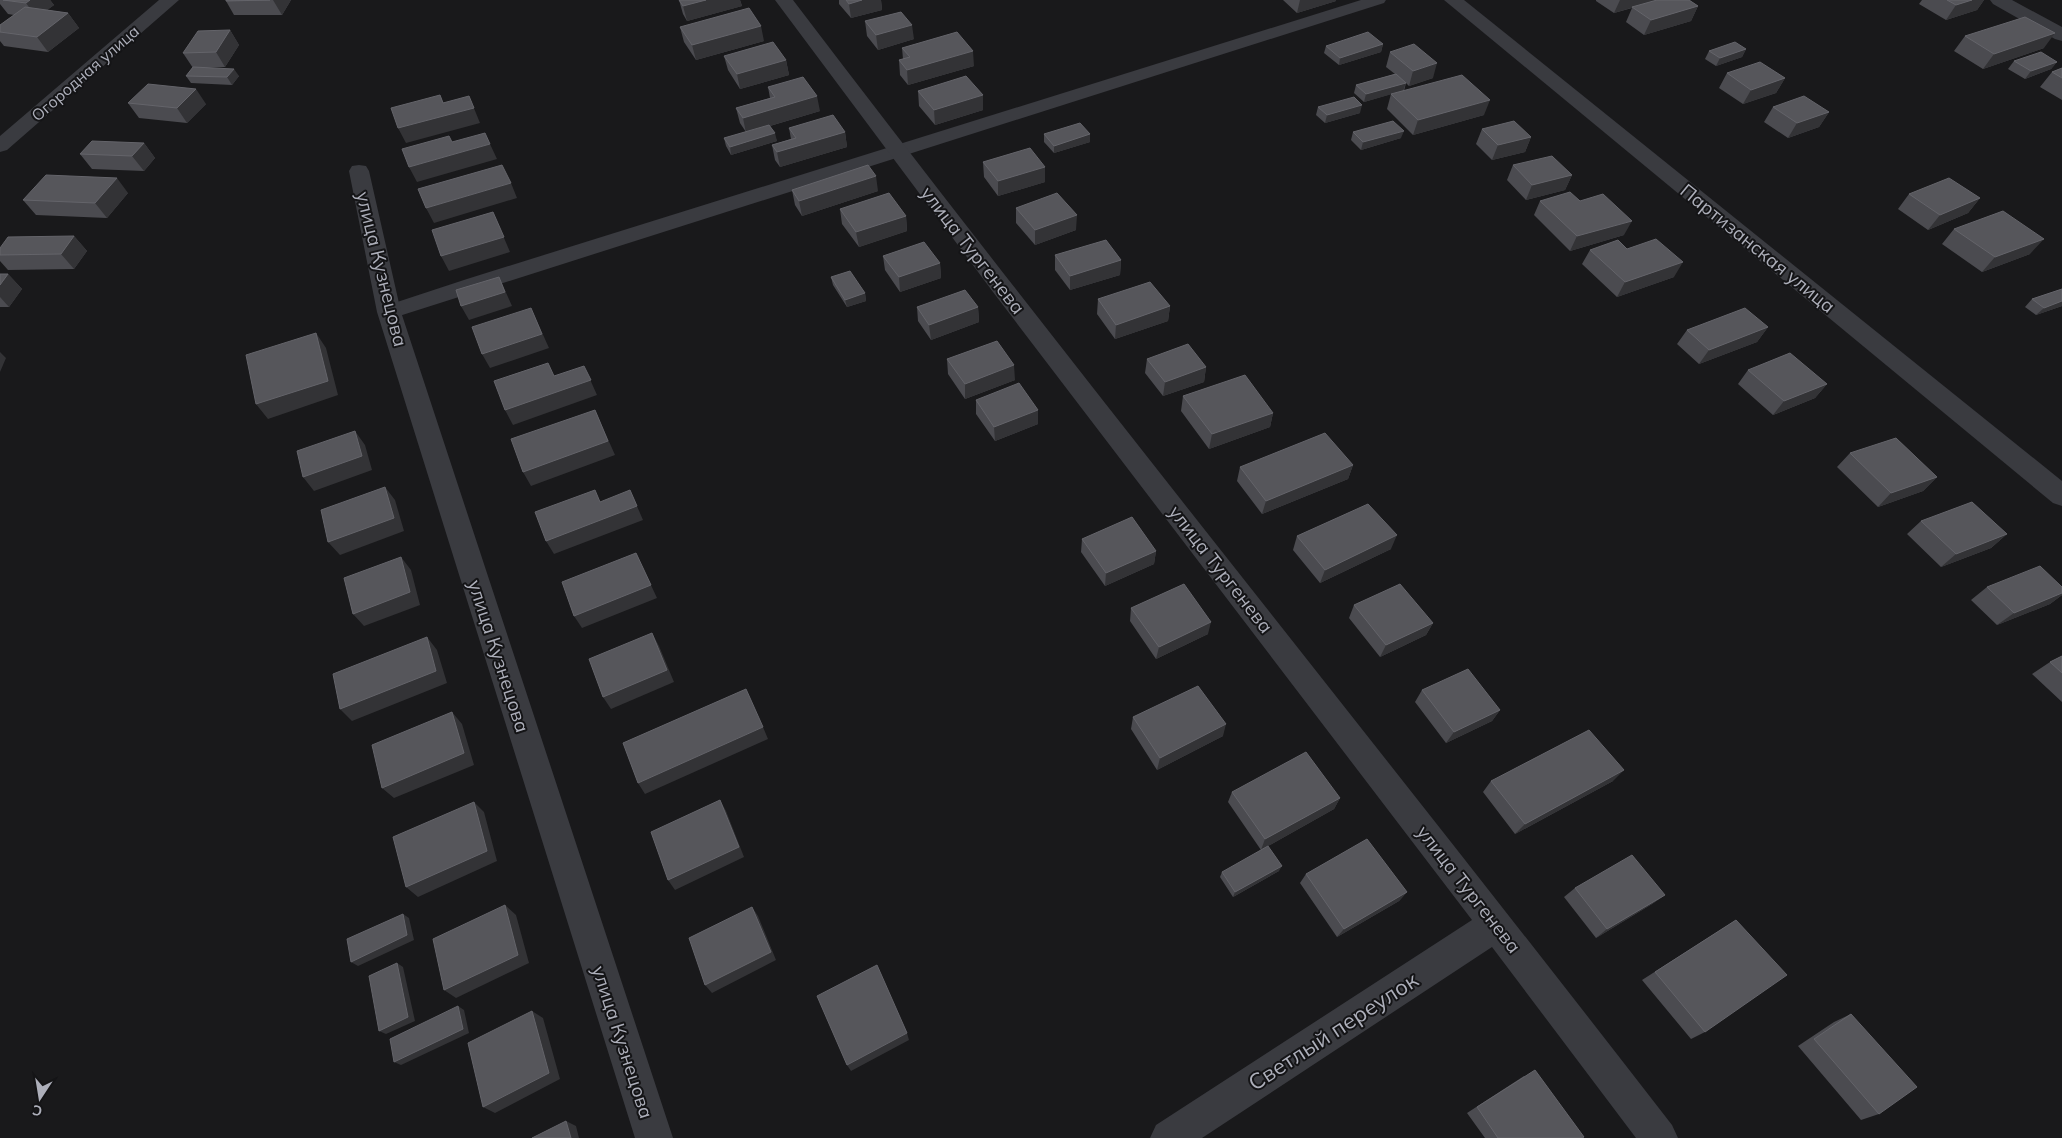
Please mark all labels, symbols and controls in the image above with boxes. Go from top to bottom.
street label: Огородная улица [27,21,143,125]
street label: Партизанская улица [1676,178,1840,318]
street label: улица Тургенева [916,181,1030,319]
street label: улица Кузнецова [351,189,413,349]
street label: улица Тургенева [1164,500,1278,638]
street label: улица Кузнецова [463,577,535,735]
street label: улица Тургенева [1412,820,1526,958]
street label: улица Кузнецова [587,963,659,1121]
street label: Светлый переулок [1243,965,1423,1096]
north arrow [15,1073,65,1123]
text: С [31,1101,44,1121]

